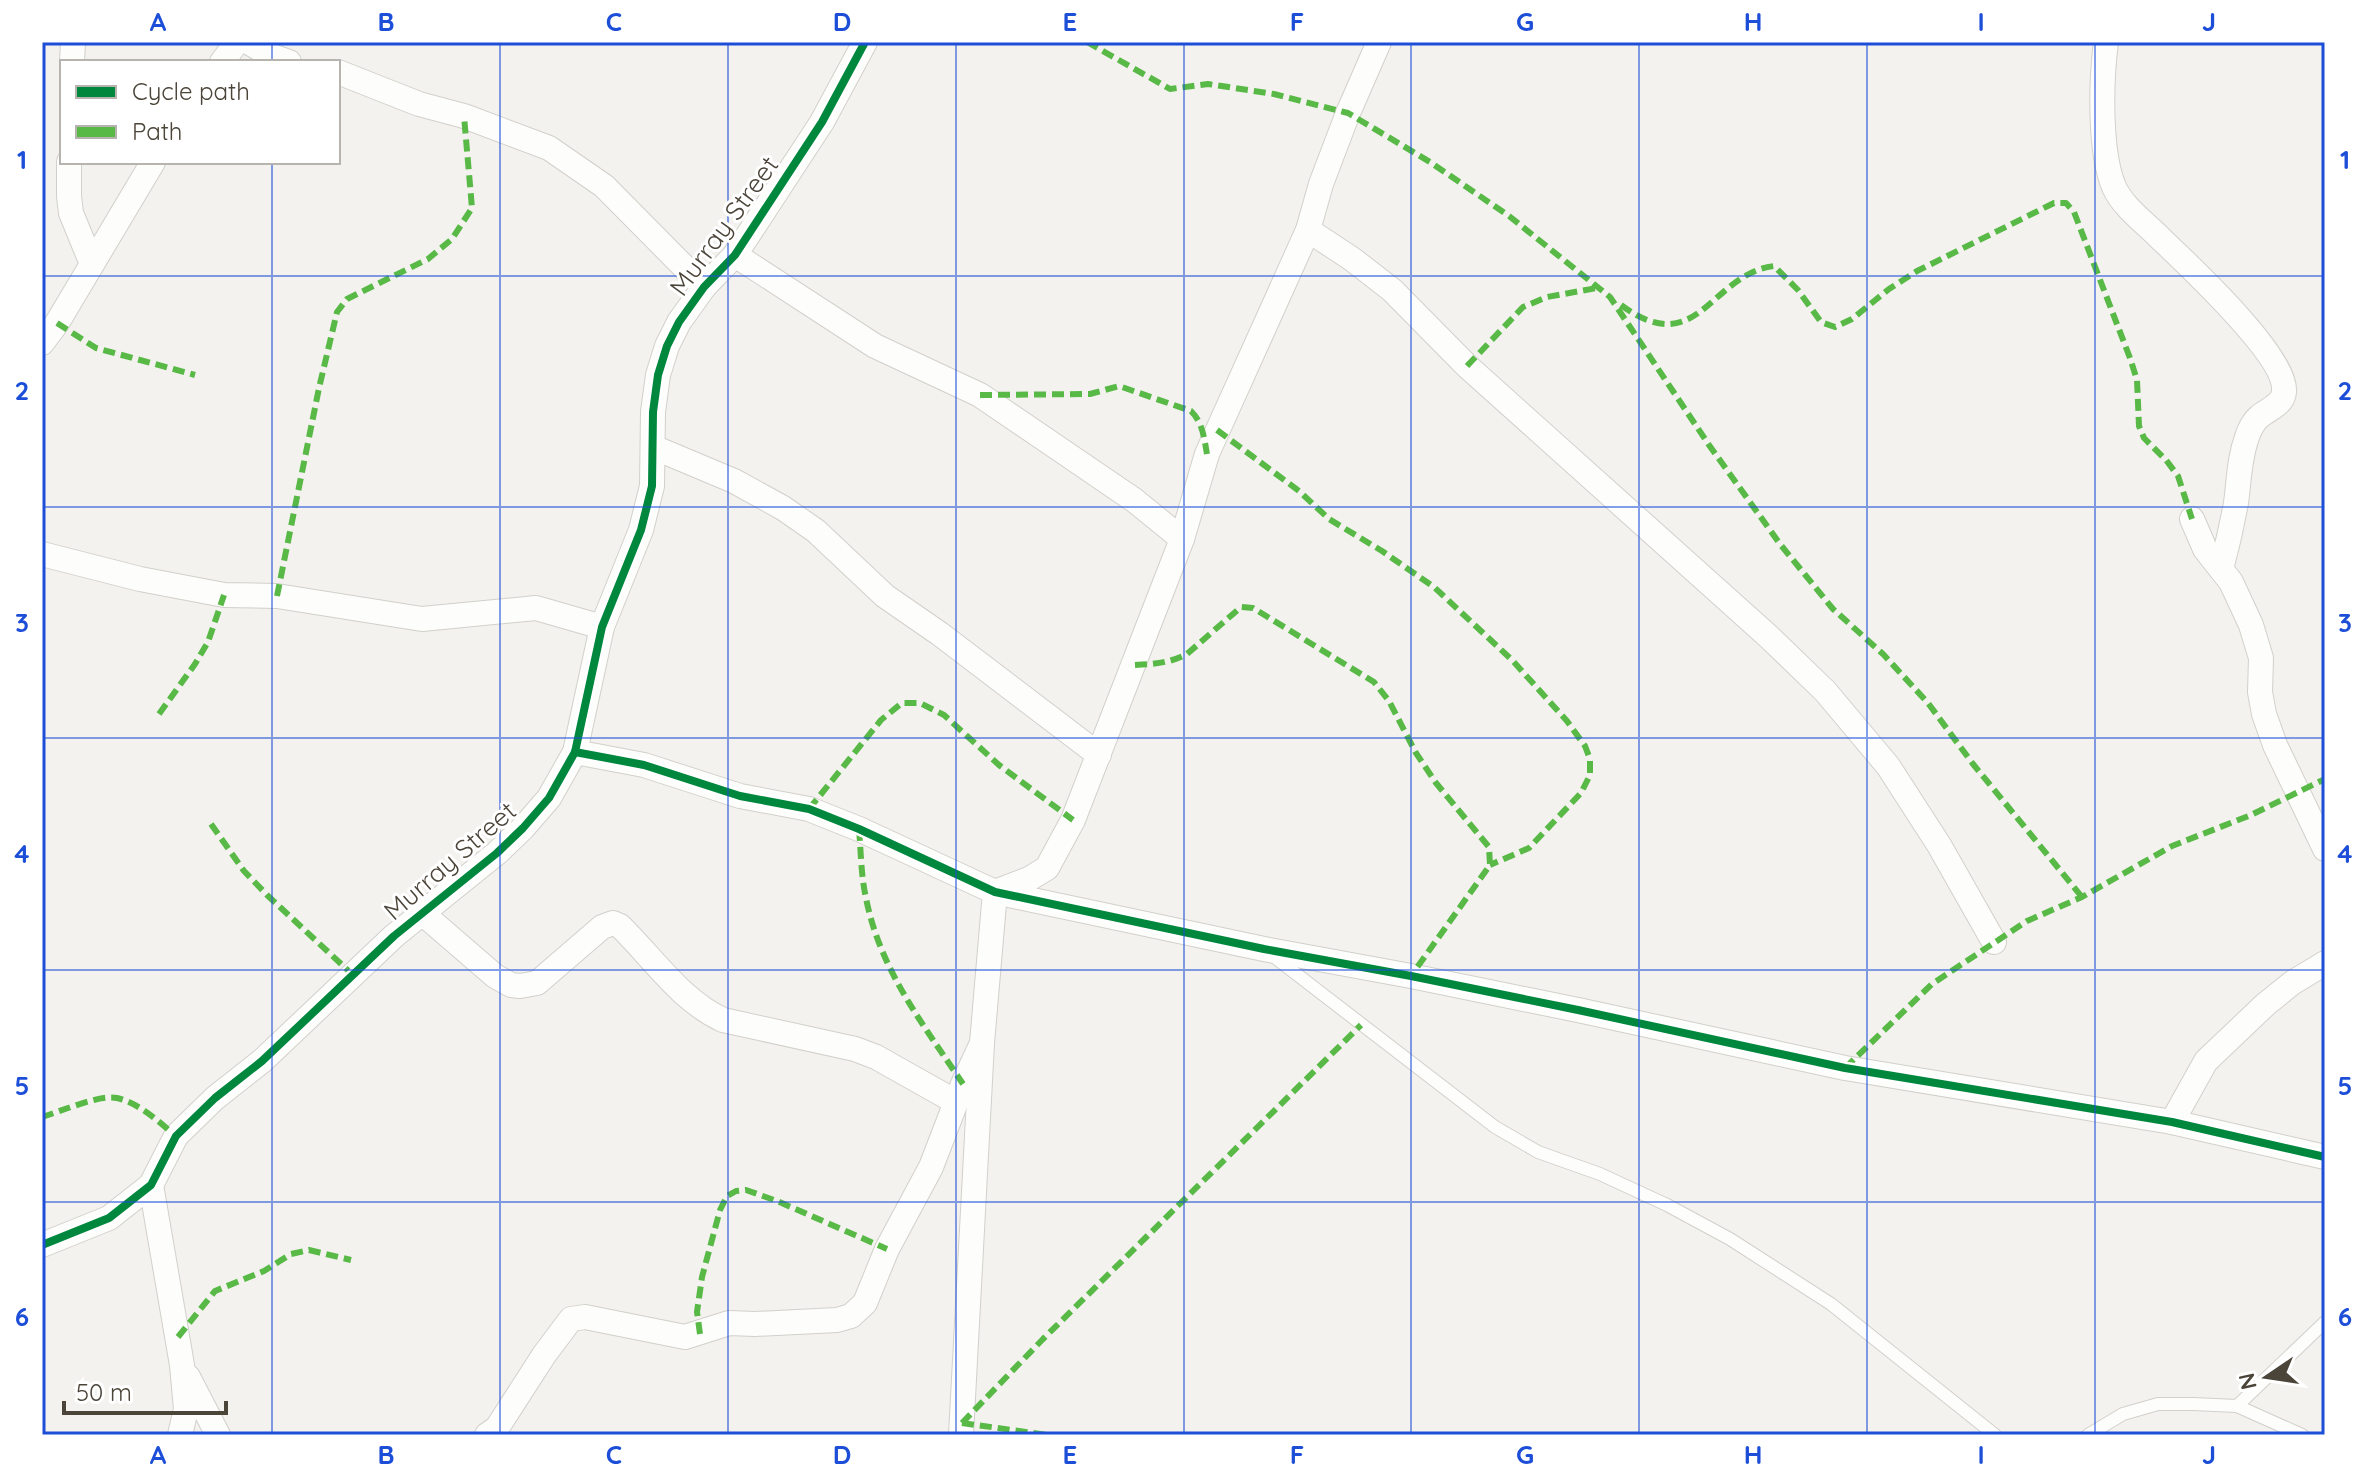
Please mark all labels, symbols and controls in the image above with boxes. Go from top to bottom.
text: A [150,5,167,38]
text: B [377,5,395,38]
text: C [606,5,622,38]
text: D [833,5,851,38]
text: E [1063,5,1077,38]
text: F [1290,5,1304,38]
text: G [1516,5,1534,38]
text: H [1744,5,1762,38]
text: I [1977,5,1985,38]
text: J [2202,5,2216,38]
legend [60,60,340,164]
text: Cycle path [132,76,250,106]
text: Path [132,116,183,146]
text: 1 [17,143,27,176]
text: 1 [2340,143,2350,176]
street label: Murray Street [662,149,785,302]
text: 2 [15,374,29,407]
text: 2 [2338,374,2352,407]
text: 3 [15,606,29,639]
text: 3 [2338,606,2352,639]
street label: Murray Street [377,794,523,927]
text: 4 [14,837,30,870]
text: 4 [2337,837,2353,870]
text: 5 [15,1069,29,1102]
text: 5 [2338,1069,2352,1102]
text: 6 [15,1300,29,1333]
text: 6 [2338,1300,2352,1333]
north arrow [2227,1337,2307,1417]
scale bar [64,1365,226,1415]
text: N [2232,1370,2263,1393]
text: 50 m [76,1377,132,1407]
text: A [150,1438,167,1471]
text: B [377,1438,395,1471]
text: C [606,1438,622,1471]
text: D [833,1438,851,1471]
text: E [1063,1438,1077,1471]
text: F [1290,1438,1304,1471]
text: G [1516,1438,1534,1471]
text: H [1744,1438,1762,1471]
text: I [1977,1438,1985,1471]
text: J [2202,1438,2216,1471]

